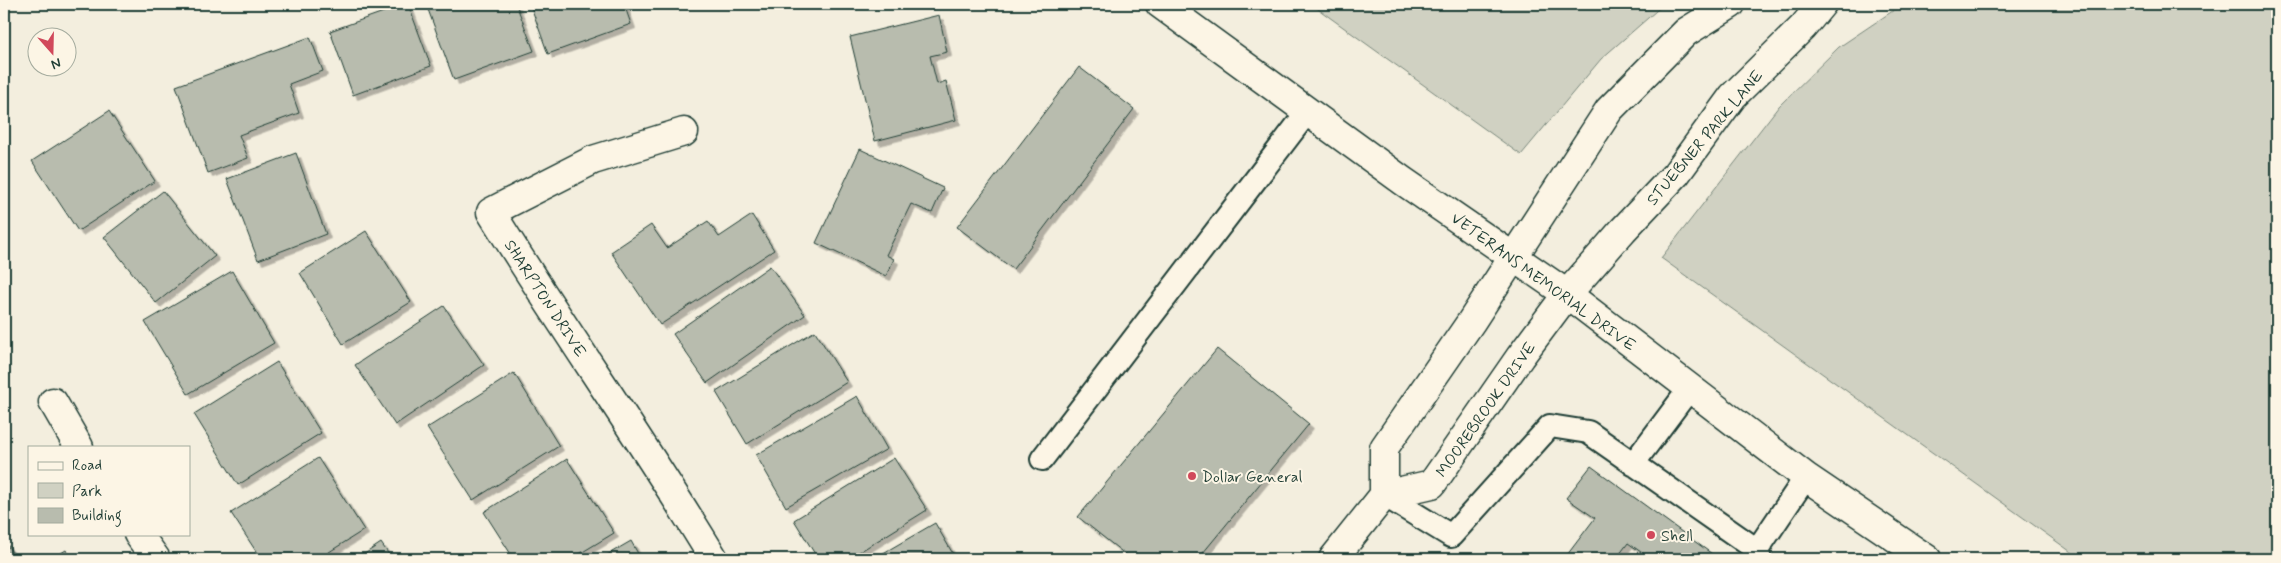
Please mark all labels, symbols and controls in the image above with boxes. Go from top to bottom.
north arrow [28,28,78,78]
text: N [49,53,64,73]
street label: STUEBNER PARK LANE [1642,66,1768,210]
street label: VETERANS MEMORIAL DRIVE [1447,208,1640,356]
street label: SHARPTON DRIVE [499,236,591,362]
street label: MOOREBROOK DRIVE [1432,338,1541,482]
legend [28,446,190,536]
text: Road [72,456,102,476]
place label: Dollar General [1202,467,1302,488]
marker: Dollar General [1186,470,1198,482]
text: Park [72,482,102,502]
text: Building [72,506,122,527]
place label: Shell [1661,526,1693,547]
marker: Shell [1645,529,1657,541]

